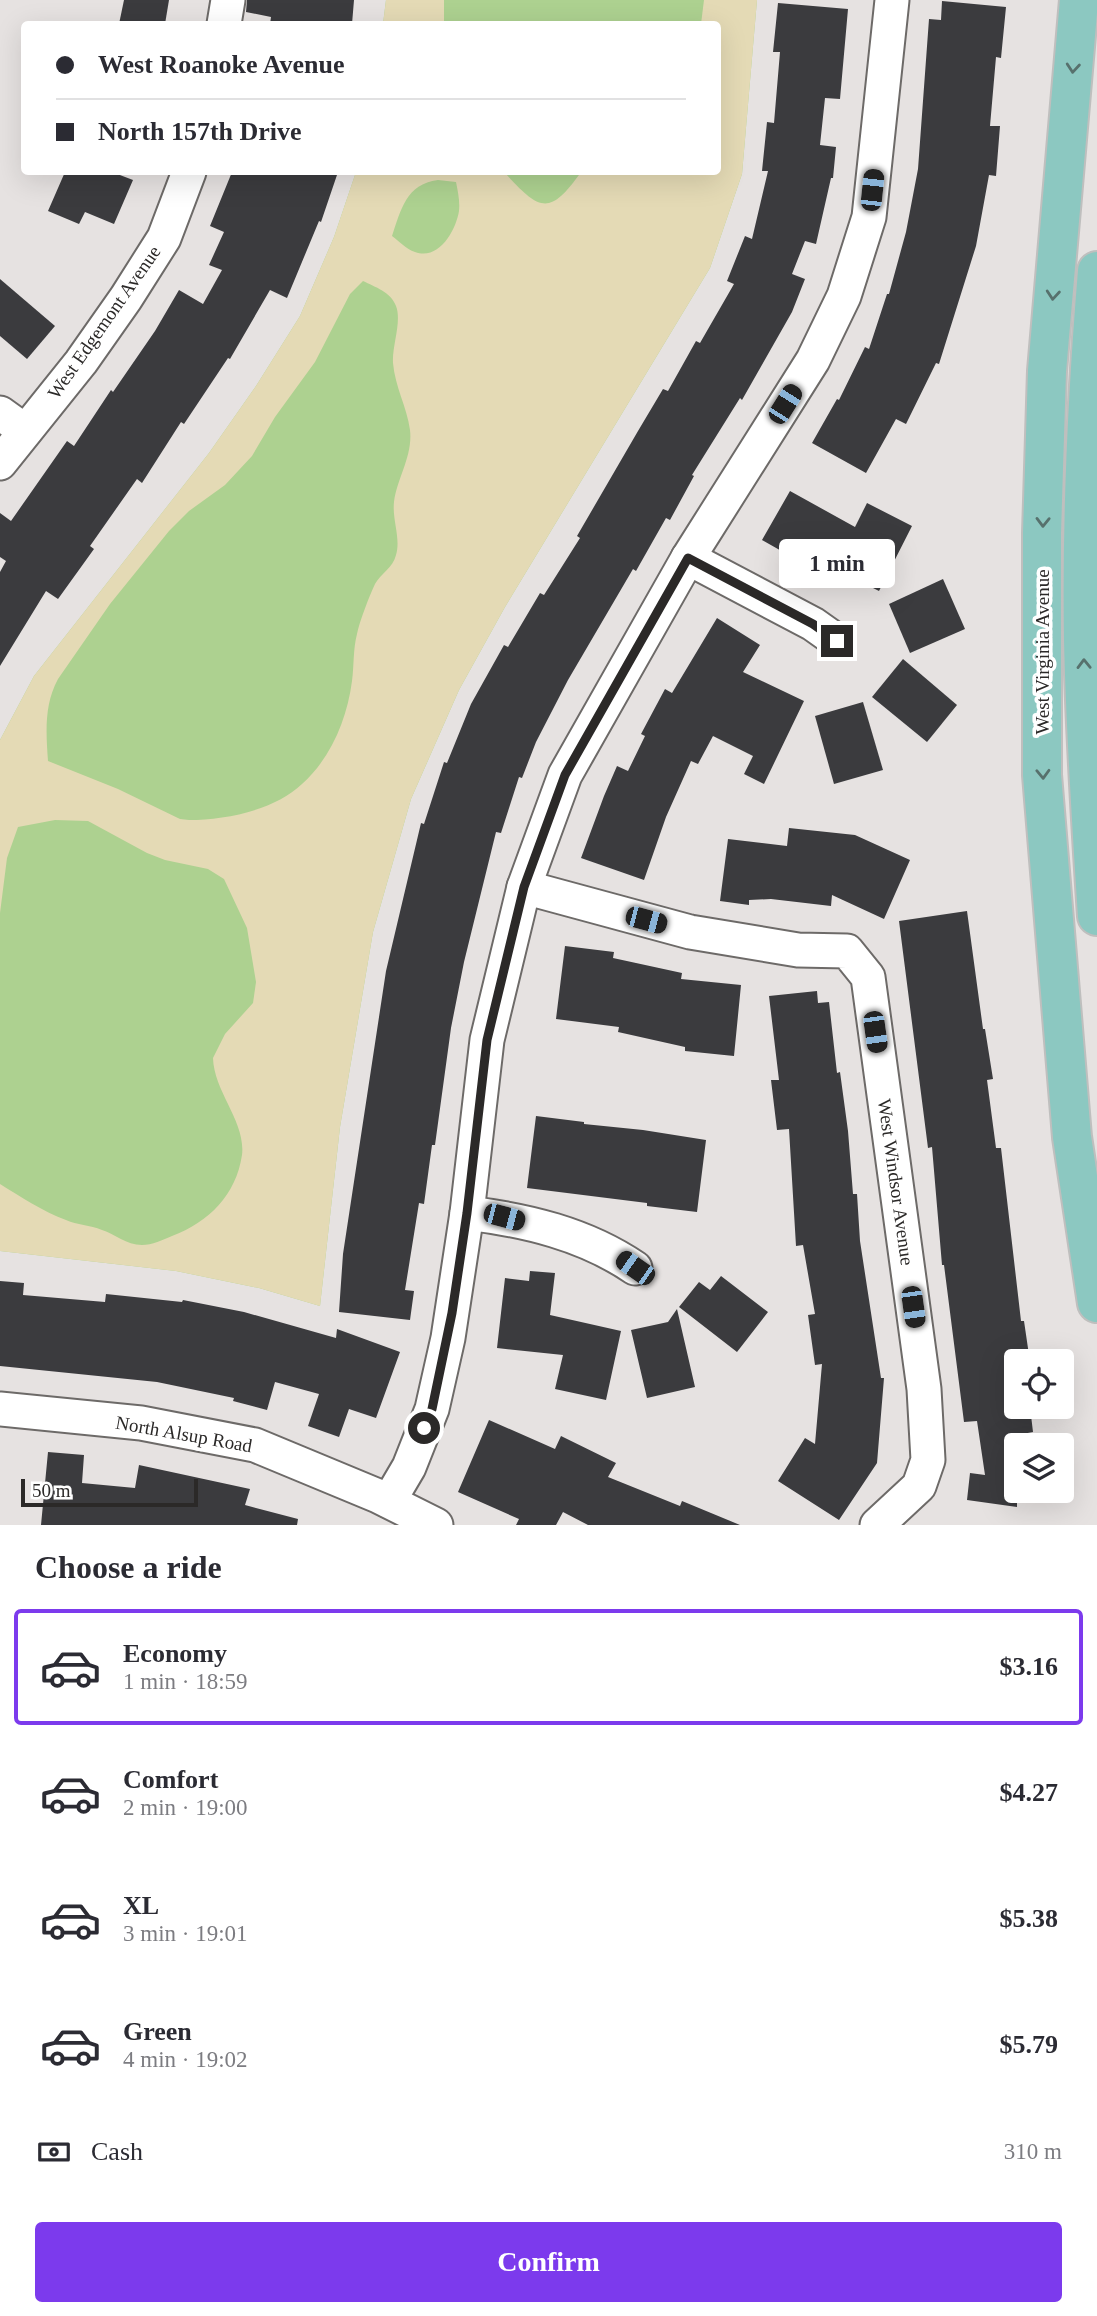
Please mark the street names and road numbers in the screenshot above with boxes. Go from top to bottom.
street label: West Edgemont Avenue [43,242,165,402]
street label: West Virginia Avenue [1032,569,1053,735]
street label: West Windsor Avenue [874,1097,918,1267]
street label: North Alsup Road [114,1412,254,1456]

